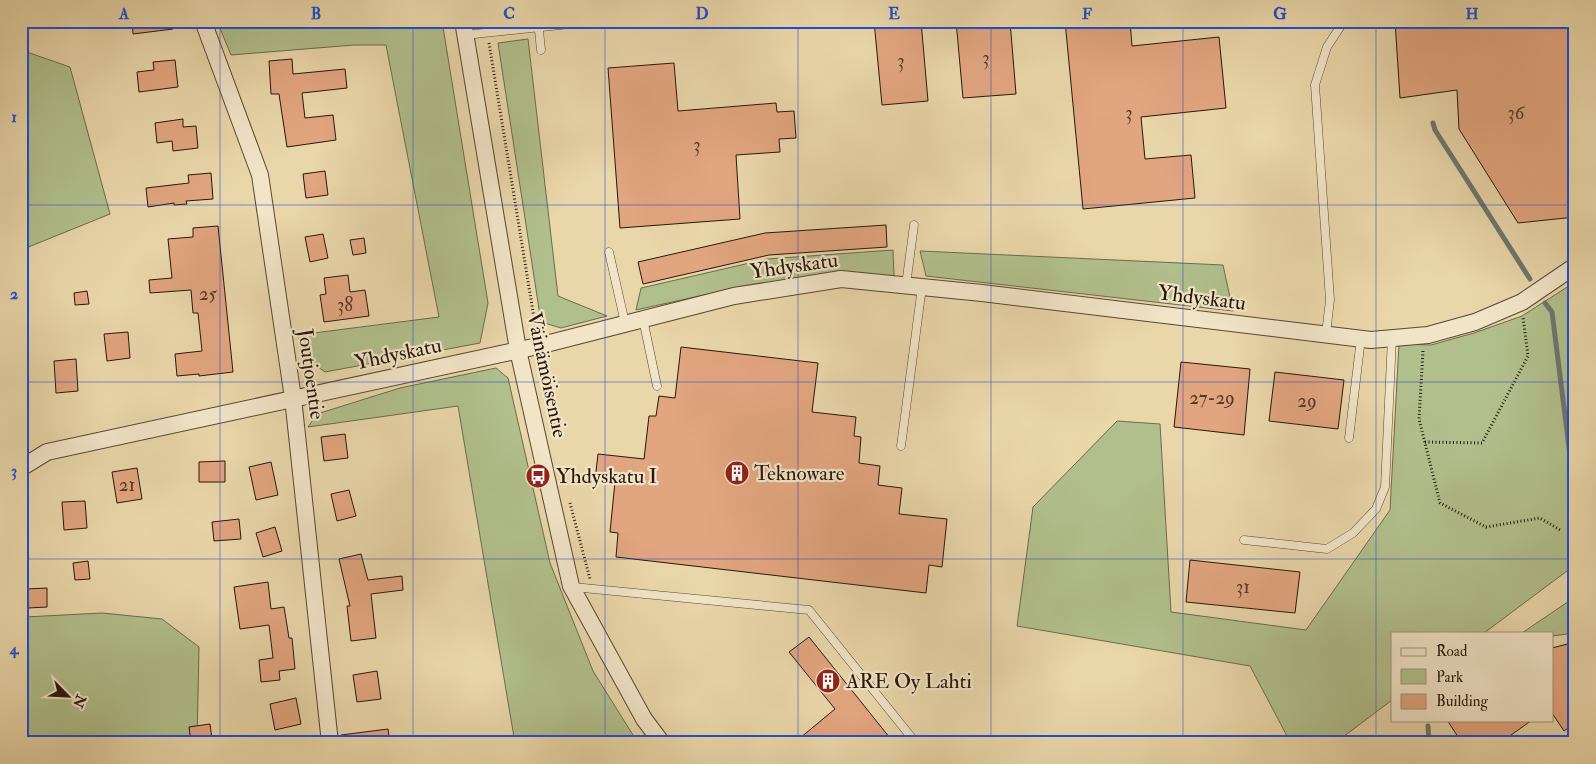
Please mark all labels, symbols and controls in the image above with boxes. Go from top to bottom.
text: A [118,4,130,24]
text: B [311,4,321,24]
text: C [503,4,515,24]
text: D [695,4,709,24]
text: E [888,4,900,24]
text: F [1082,4,1092,24]
text: G [1273,4,1287,24]
text: H [1465,4,1479,24]
house number: 3 [982,46,990,70]
house number: 3 [897,49,905,73]
house number: 3 [1125,101,1133,125]
house number: 36 [1508,101,1526,125]
text: 1 [11,107,17,127]
house number: 3 [693,133,701,157]
street label: Yhdyskatu [748,246,840,286]
street label: Yhdyskatu [1156,279,1248,317]
house number: 25 [199,282,218,306]
text: 2 [10,284,18,304]
house number: 38 [337,293,353,317]
street label: Väinämöisentie [521,310,574,440]
street label: Joutjoentie [291,326,331,421]
street label: Yhdyskatu [352,332,444,376]
house number: 27-29 [1189,386,1235,410]
house number: 29 [1297,389,1317,413]
building icon: Teknoware [724,460,750,486]
place label: Teknoware [754,460,845,487]
text: 3 [11,461,17,481]
bus stop icon: Yhdyskatu I [525,463,551,489]
place label: Yhdyskatu I [556,463,657,490]
house number: 21 [119,473,135,497]
house number: 31 [1236,575,1250,599]
legend [1391,632,1554,722]
text: 4 [9,639,20,659]
text: Road [1436,642,1468,661]
building icon: ARE Oy Lahti [815,668,841,694]
place label: ARE Oy Lahti [845,668,972,695]
text: Park [1436,668,1463,687]
north arrow [42,672,92,722]
text: N [69,691,90,711]
text: Building [1436,692,1488,711]

